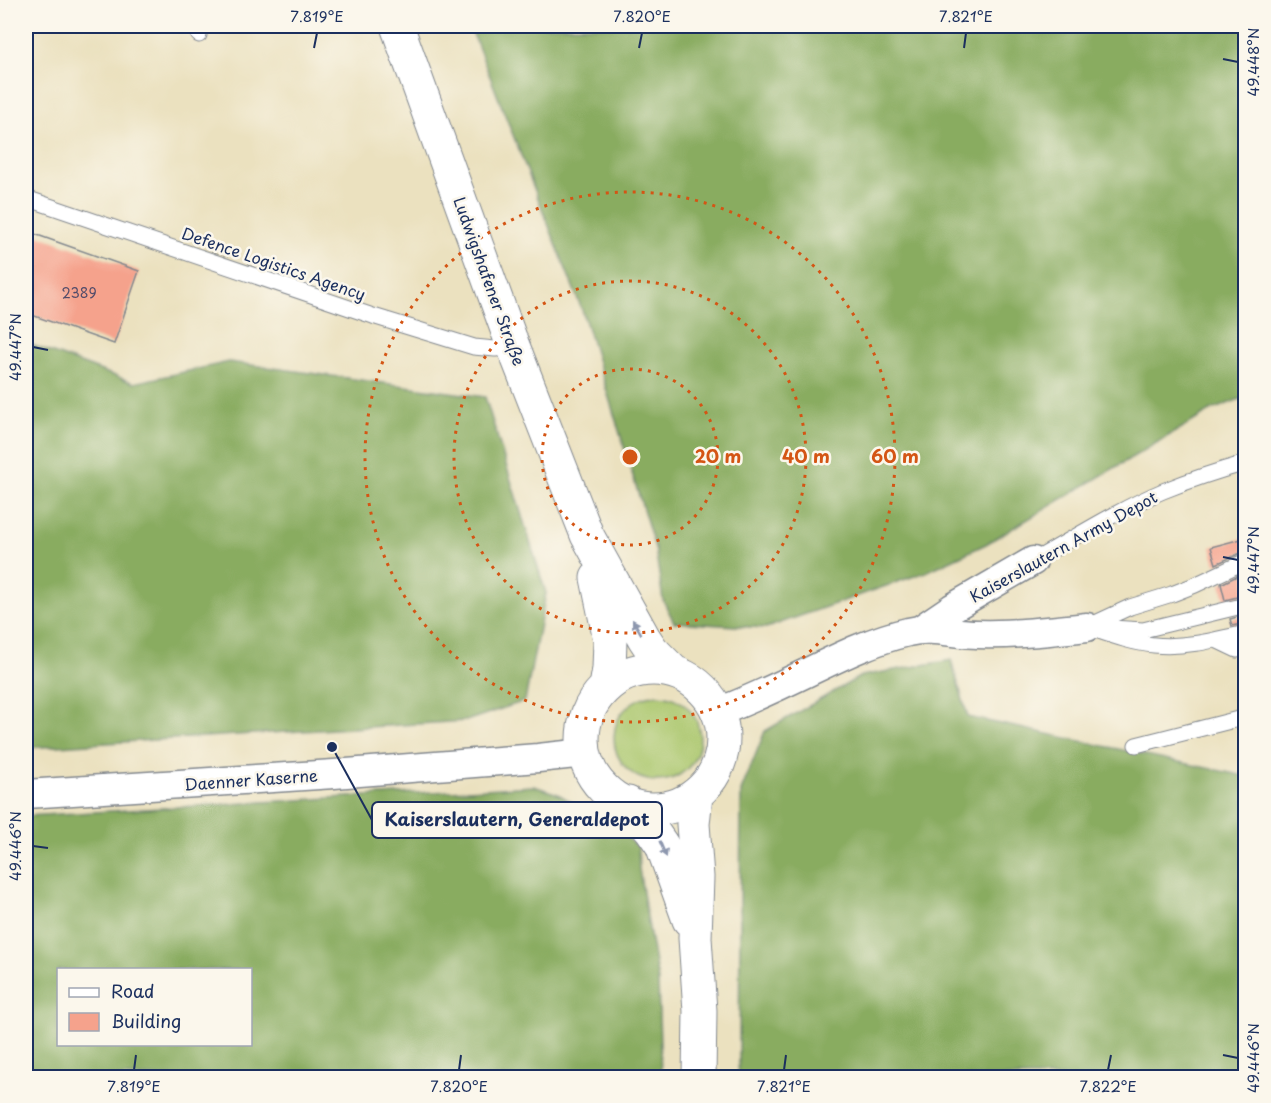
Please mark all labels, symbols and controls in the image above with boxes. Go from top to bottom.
text: 7.819°E [290,4,344,27]
text: 7.820°E [613,4,671,27]
text: 7.821°E [939,4,993,27]
text: 49.448°N [1241,28,1264,96]
street label: Ludwigshafener Straße [448,193,532,369]
street label: Defence Logistics Agency [179,220,369,306]
house number: 2389 [61,282,97,303]
text: 49.447°N [3,313,26,381]
text: 20 m [695,442,741,469]
text: 40 m [782,442,830,469]
text: 60 m [871,442,919,469]
centre of rings [620,447,640,467]
street label: Kaiserslautern Army Depot [965,484,1162,608]
text: 49.447°N [1241,526,1264,594]
one-way arrow [632,619,643,635]
street label: Daenner Kaserne [183,762,319,796]
callout: Kaiserslautern, Generaldepot [372,802,662,838]
text: Kaiserslautern, Generaldepot [384,805,650,832]
text: 49.446°N [3,811,26,881]
one-way arrow [658,841,668,859]
legend [57,968,252,1046]
text: Road [111,977,155,1004]
text: Building [111,1007,181,1034]
text: 49.446°N [1241,1023,1264,1093]
text: 7.819°E [107,1074,161,1097]
text: 7.820°E [430,1074,488,1097]
text: 7.821°E [757,1074,811,1097]
text: 7.822°E [1079,1074,1137,1097]

